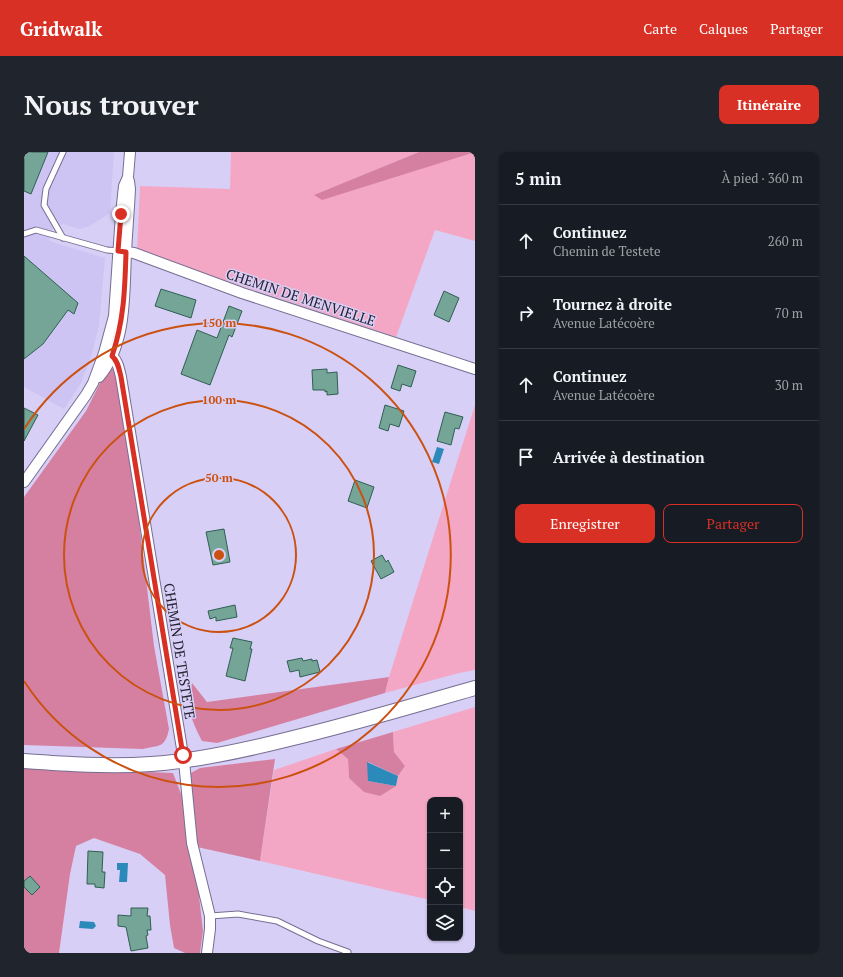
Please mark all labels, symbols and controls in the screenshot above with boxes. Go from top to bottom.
text: Gridwalk [20,16,102,41]
text: Carte [643,19,677,38]
text: Calques [699,19,748,38]
text: Partager [770,19,823,38]
button: Itinéraire [719,85,819,124]
text: Nous trouver [24,86,199,123]
text: 5 min [515,167,562,190]
text: À pied · 360 m [722,169,803,187]
route end [112,205,130,223]
text: Continuez [553,222,627,242]
icon: ahead [515,230,537,252]
text: 260 m [768,232,803,250]
text: Chemin de Testete [553,242,661,260]
street label: CHEMIN DE MENVIELLE [224,264,378,330]
text: Tournez à droite [553,294,672,314]
icon: right [515,302,537,324]
text: 70 m [775,304,803,322]
text: Avenue Latécoère [553,314,655,332]
text: 150 m [202,315,236,330]
text: Continuez [553,366,627,386]
icon: ahead [515,374,537,396]
text: 30 m [775,376,803,394]
text: Avenue Latécoère [553,386,655,404]
text: 100 m [202,392,236,407]
icon: arrive [515,446,537,468]
text: Arrivée à destination [553,447,705,467]
text: 50 m [205,470,233,485]
button: Enregistrer [515,504,655,543]
button: Partager [663,504,803,543]
centre of rings [212,548,226,562]
street label: CHEMIN DE TESTETE [160,582,200,720]
route start [174,746,192,764]
map controls [427,797,463,941]
button: + [427,797,463,833]
button: − [427,833,463,869]
button: locate [427,869,463,905]
button: layers [427,905,463,941]

